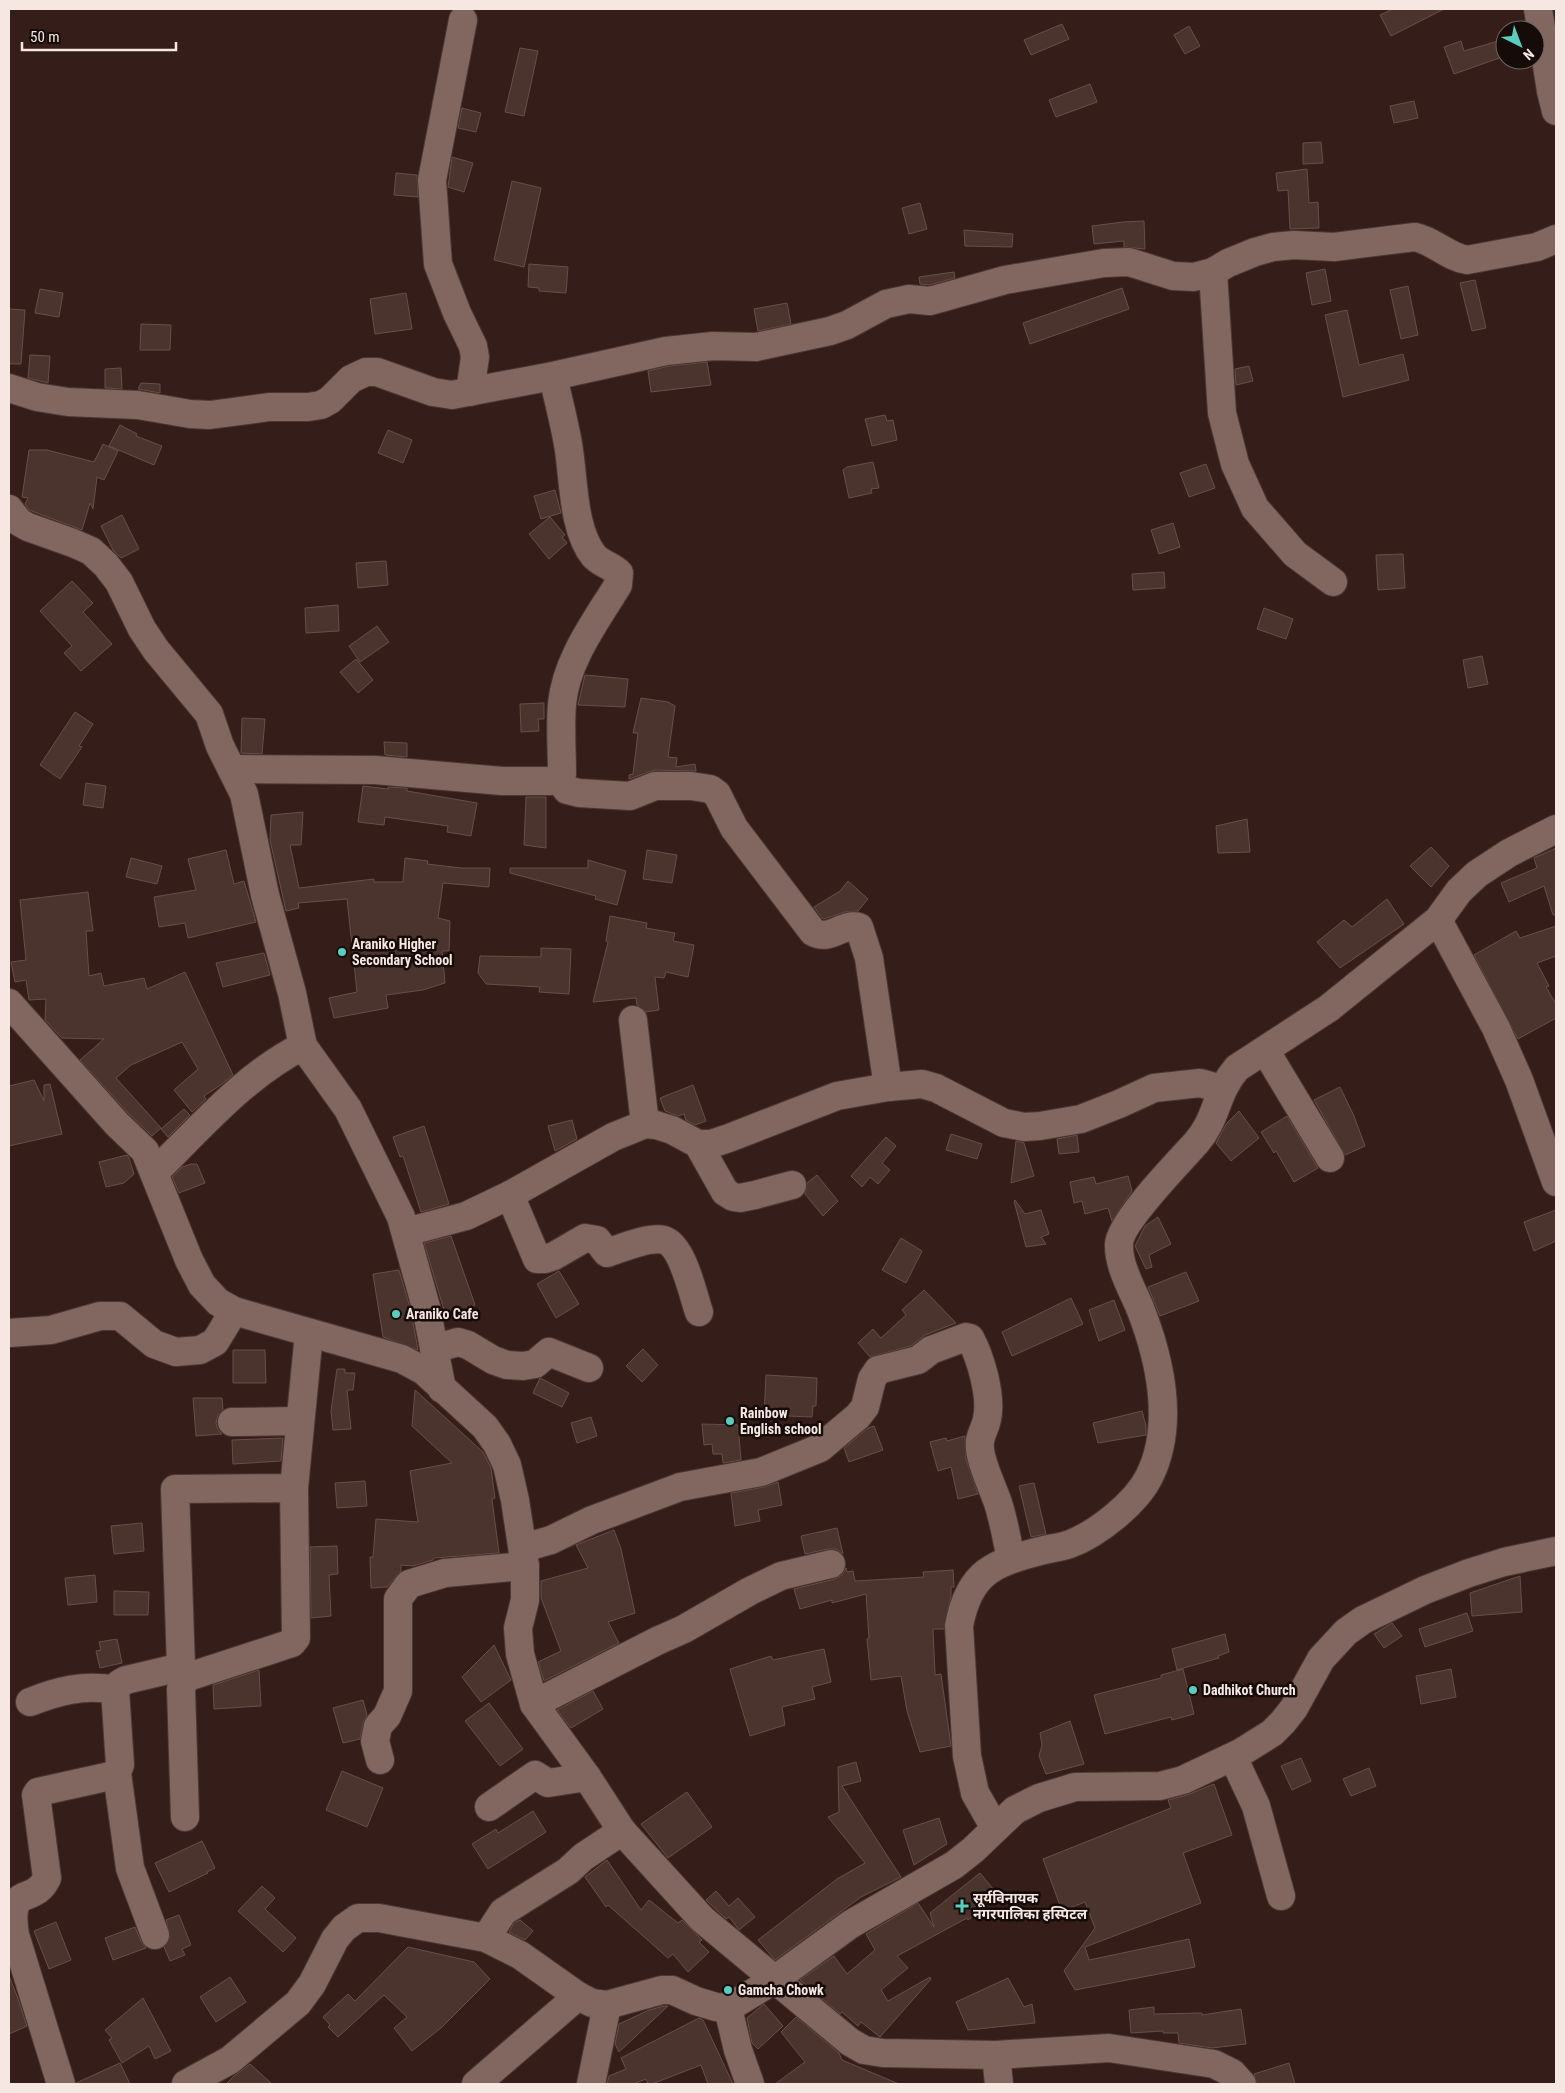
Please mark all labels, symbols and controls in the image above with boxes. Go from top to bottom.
scale bar [22,20,176,52]
north arrow [1495,20,1545,70]
text: 50 m [30,28,60,46]
text: N [1520,46,1537,63]
place label: Araniko Higher Secondary School [352,936,453,968]
marker: Araniko Higher Secondary School [336,946,348,958]
place label: Araniko Cafe [406,1306,479,1322]
marker: Araniko Cafe [390,1308,402,1320]
place label: Rainbow English school [740,1405,821,1437]
marker: Rainbow English school [724,1415,736,1427]
place label: Dadhikot Church [1203,1682,1296,1698]
marker: Dadhikot Church [1187,1684,1199,1696]
place label: सूर्यविनायक नगरपालिका हस्पिटल [973,1890,1088,1922]
marker: सूर्यविनायक नगरपालिका हस्पिटल [955,1899,969,1913]
place label: Gamcha Chowk [738,1982,824,1998]
marker: Gamcha Chowk [722,1984,734,1996]

